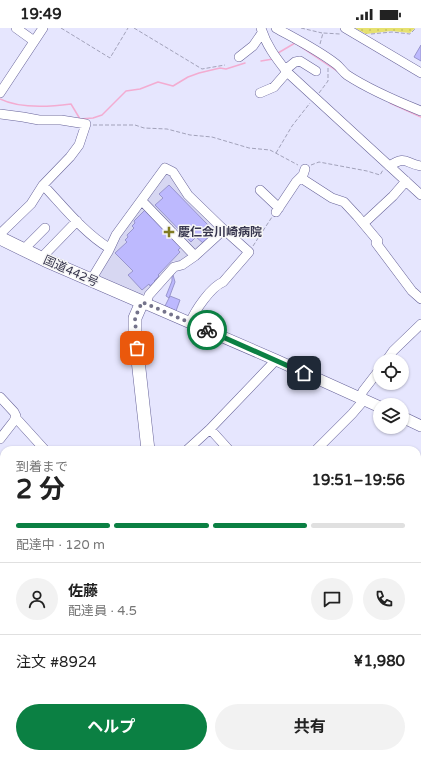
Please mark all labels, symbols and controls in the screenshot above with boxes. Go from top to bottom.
text: 19:49 [20,5,62,23]
place label: 慶仁会川崎病院 [178,225,262,239]
marker: 慶仁会川崎病院 [163,226,175,238]
street label: 国道442号 [41,253,101,289]
courier [187,310,227,350]
icon: bike [196,319,218,341]
pin [120,331,154,365]
icon: bag [126,337,148,359]
map controls [373,354,409,434]
button: locate [373,354,409,390]
pin [287,356,321,390]
icon: home [293,362,315,384]
button: layers [373,398,409,434]
text: 到着まで [16,459,68,475]
text: 19:51–19:56 [312,471,405,489]
text: 2 分 [16,474,65,505]
text: 配達中 · 120 m [16,537,105,553]
button: person [16,578,58,620]
button: chat [311,578,353,620]
button: phone [363,578,405,620]
text: 佐藤 [68,582,98,600]
text: 配達員 · 4.5 [68,603,137,619]
text: ¥1,980 [354,652,405,670]
text: 注文 #8924 [16,653,97,671]
button: ヘルプ [16,704,207,750]
button: 共有 [215,704,405,750]

